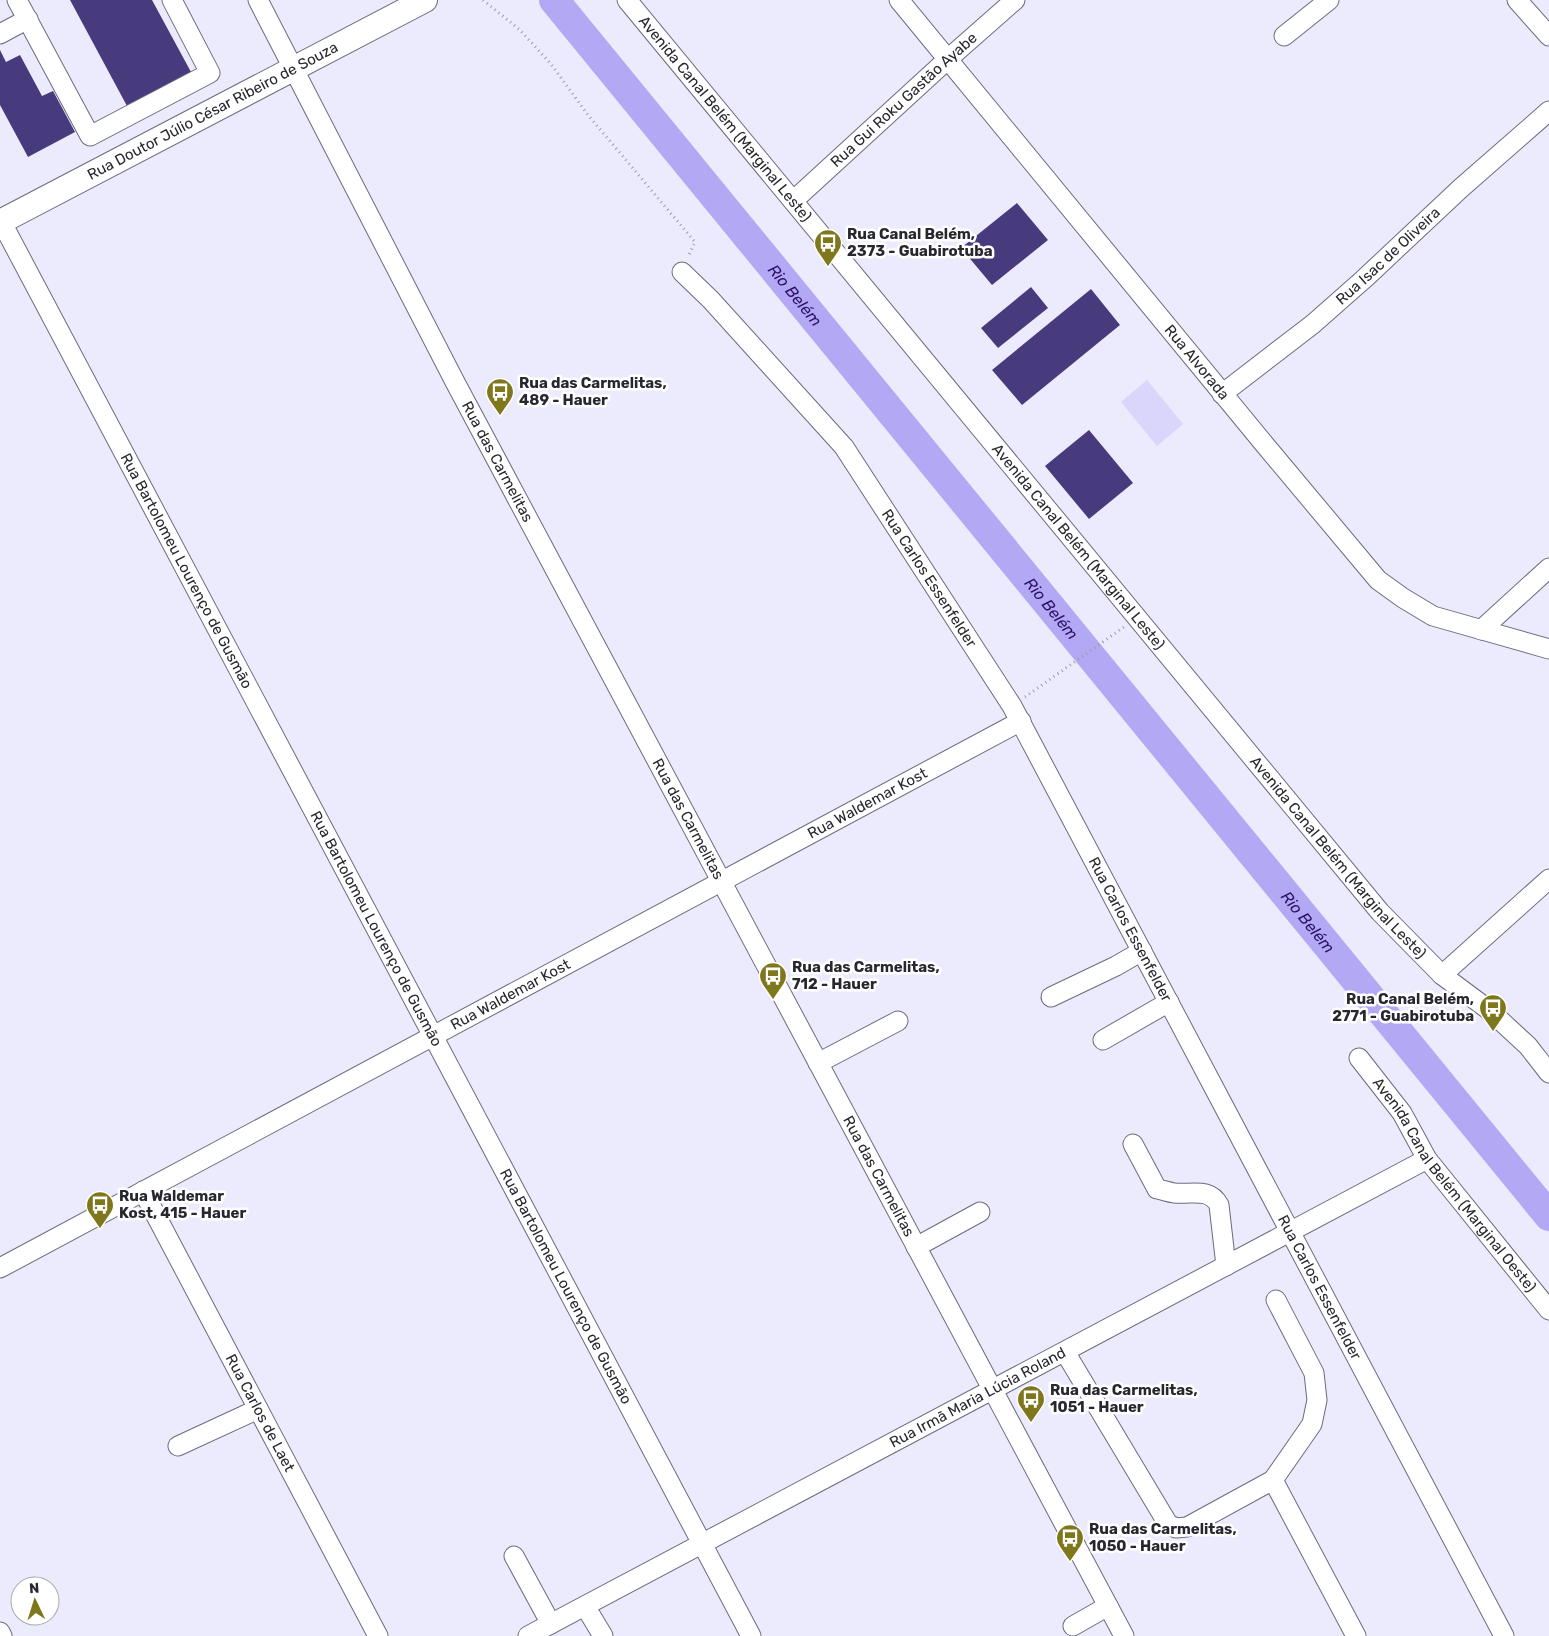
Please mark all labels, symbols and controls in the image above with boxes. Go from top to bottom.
street label: Avenida Canal Belém (Marginal Leste) [635,12,815,225]
street label: Rua Gui Roku Gastão Ayabe [827,29,981,171]
street label: Rua Doutor Júlio César Ribeiro de Souza [84,38,341,184]
street label: Rua Isac de Oliveira [1332,203,1444,309]
place label: Rua Canal Belém, 2373 - Guabirotuba [847,225,993,260]
bus stop icon: Rua Canal Belém, 2373 - Guabirotuba [813,228,843,267]
water label: Rio Belém [764,260,826,330]
street label: Rua Alvorada [1161,321,1233,403]
place label: Rua das Carmelitas, 489 - Hauer [519,374,667,409]
bus stop icon: Rua das Carmelitas, 489 - Hauer [485,377,515,416]
street label: Rua das Carmelitas [458,398,537,525]
street label: Avenida Canal Belém (Marginal Leste) [988,440,1169,653]
street label: Rua Bartolomeu Lourenço de Gusmão [117,450,256,692]
street label: Rua Carlos Essenfelder [878,506,981,651]
water label: Rio Belém [1020,574,1082,643]
street label: Avenida Canal Belém (Marginal Leste) [1246,752,1430,963]
street label: Rua das Carmelitas [649,755,728,883]
street label: Rua Waldemar Kost [805,764,930,843]
street label: Rua Bartolomeu Lourenço de Gusmão [306,808,446,1050]
street label: Rua Carlos Essenfelder [1085,854,1176,1005]
water label: Rio Belém [1277,887,1339,957]
street label: Rua Waldemar Kost [448,955,573,1034]
place label: Rua das Carmelitas, 712 - Hauer [792,958,940,993]
bus stop icon: Rua das Carmelitas, 712 - Hauer [758,961,788,1000]
place label: Rua Canal Belém, 2771 - Guabirotuba [1332,990,1474,1025]
bus stop icon: Rua Canal Belém, 2771 - Guabirotuba [1478,993,1508,1032]
street label: Avenida Canal Belém (Marginal Oeste) [1369,1074,1540,1296]
street label: Rua das Carmelitas [839,1113,918,1240]
street label: Rua Bartolomeu Lourenço de Gusmão [496,1166,636,1407]
place label: Rua Waldemar Kost, 415 - Hauer [119,1187,246,1222]
bus stop icon: Rua Waldemar Kost, 415 - Hauer [85,1190,115,1229]
street label: Rua Carlos Essenfelder [1274,1212,1365,1363]
street label: Rua Irmã Maria Lúcia Roland [886,1343,1069,1452]
street label: Rua Carlos de Laet [222,1351,299,1475]
place label: Rua das Carmelitas, 1051 - Hauer [1050,1381,1198,1416]
bus stop icon: Rua das Carmelitas, 1051 - Hauer [1016,1384,1046,1423]
place label: Rua das Carmelitas, 1050 - Hauer [1089,1520,1237,1555]
bus stop icon: Rua das Carmelitas, 1050 - Hauer [1055,1523,1085,1562]
north arrow [10,1576,60,1626]
text: N [29,1580,40,1597]

